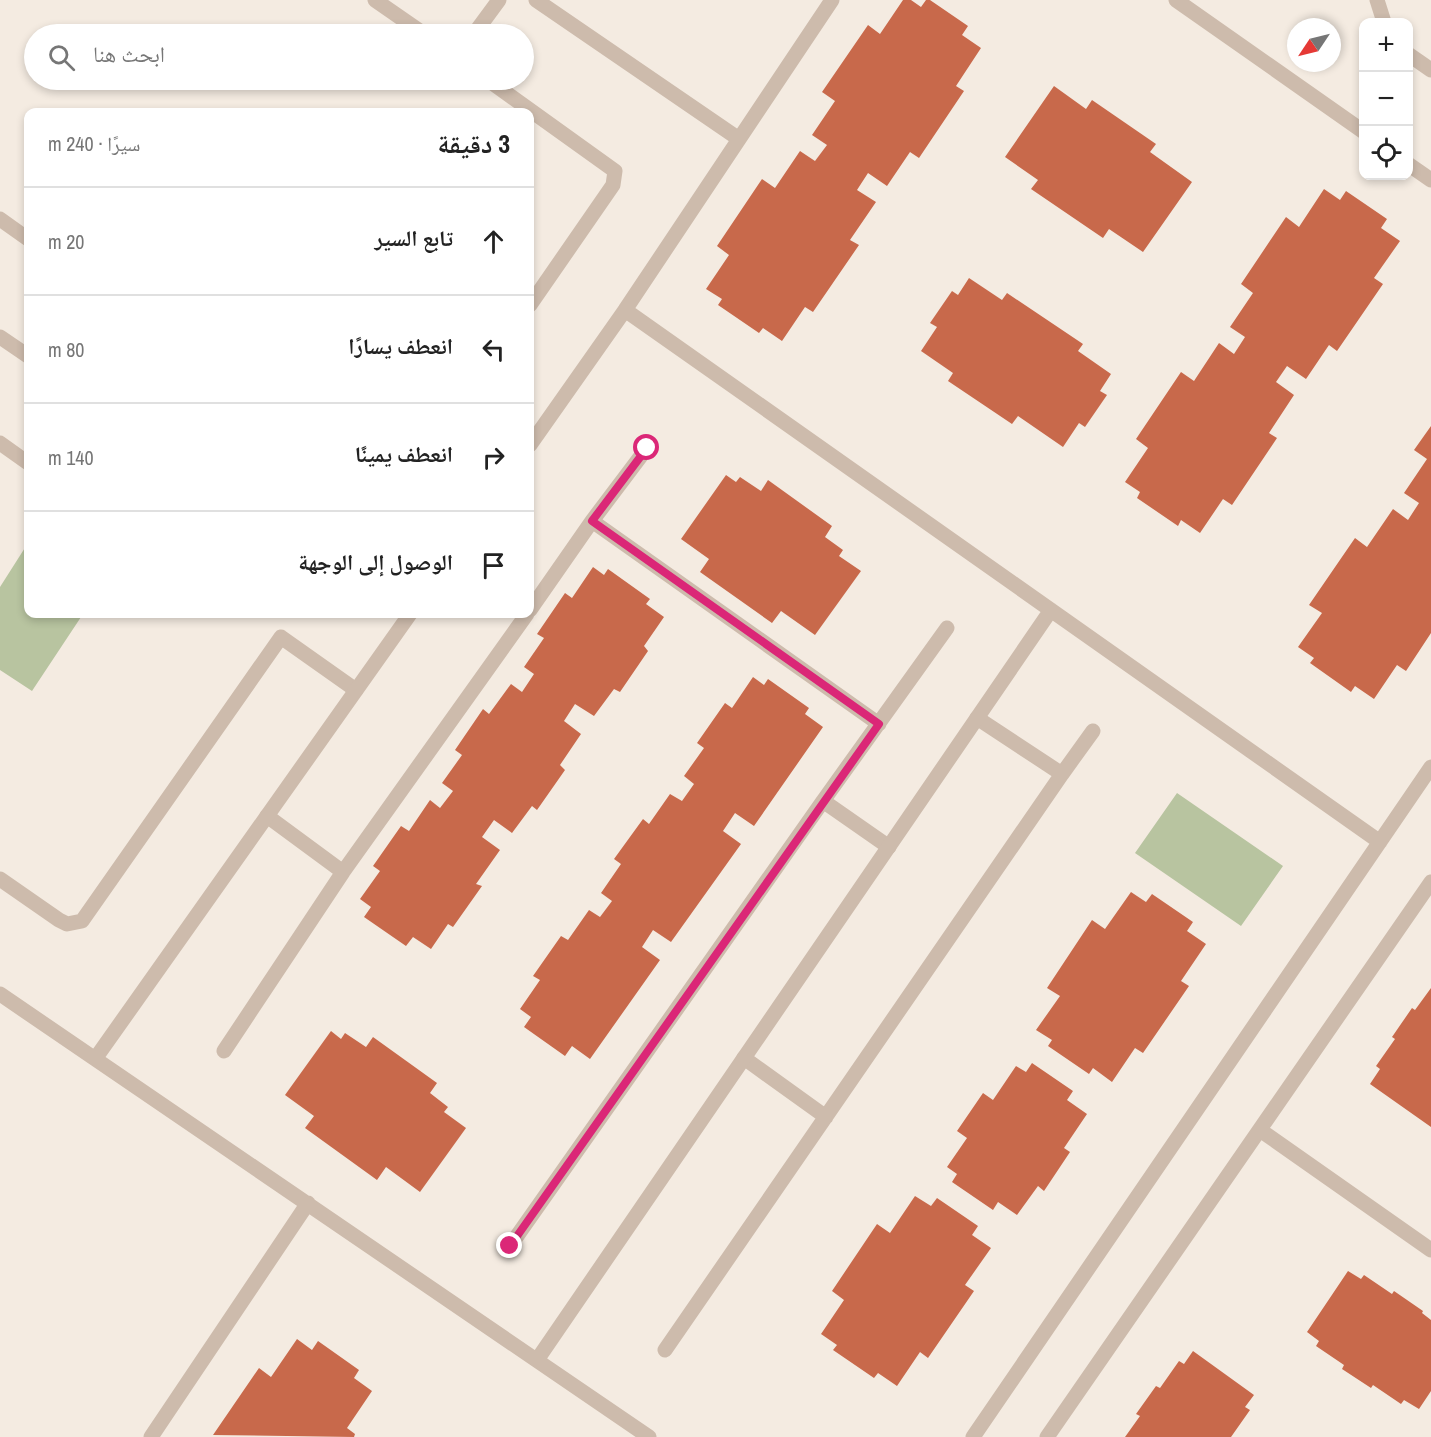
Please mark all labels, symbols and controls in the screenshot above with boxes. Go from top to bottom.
north arrow [1287,18,1341,72]
map controls [1359,18,1413,180]
button: + [1359,18,1413,72]
search box [24,24,534,90]
text: ابحث هنا [93,39,165,69]
icon: search [45,41,78,74]
button: − [1359,72,1413,126]
text: 3 دقيقة [438,126,510,161]
button: locate [1359,126,1413,180]
text: سيرًا · 240 m [48,130,141,157]
text: تابع السير [375,223,453,253]
icon: ahead [477,225,510,258]
text: 20 m [48,228,84,255]
text: انعطف يسارًا [348,331,453,361]
icon: left [477,333,510,366]
text: 80 m [48,336,84,363]
route start [633,434,659,460]
text: انعطف يمينًا [355,439,453,469]
icon: right [477,441,510,474]
text: 140 m [48,444,94,471]
text: الوصول إلى الوجهة [298,547,453,577]
icon: arrive [477,549,510,582]
route end [496,1232,522,1258]

